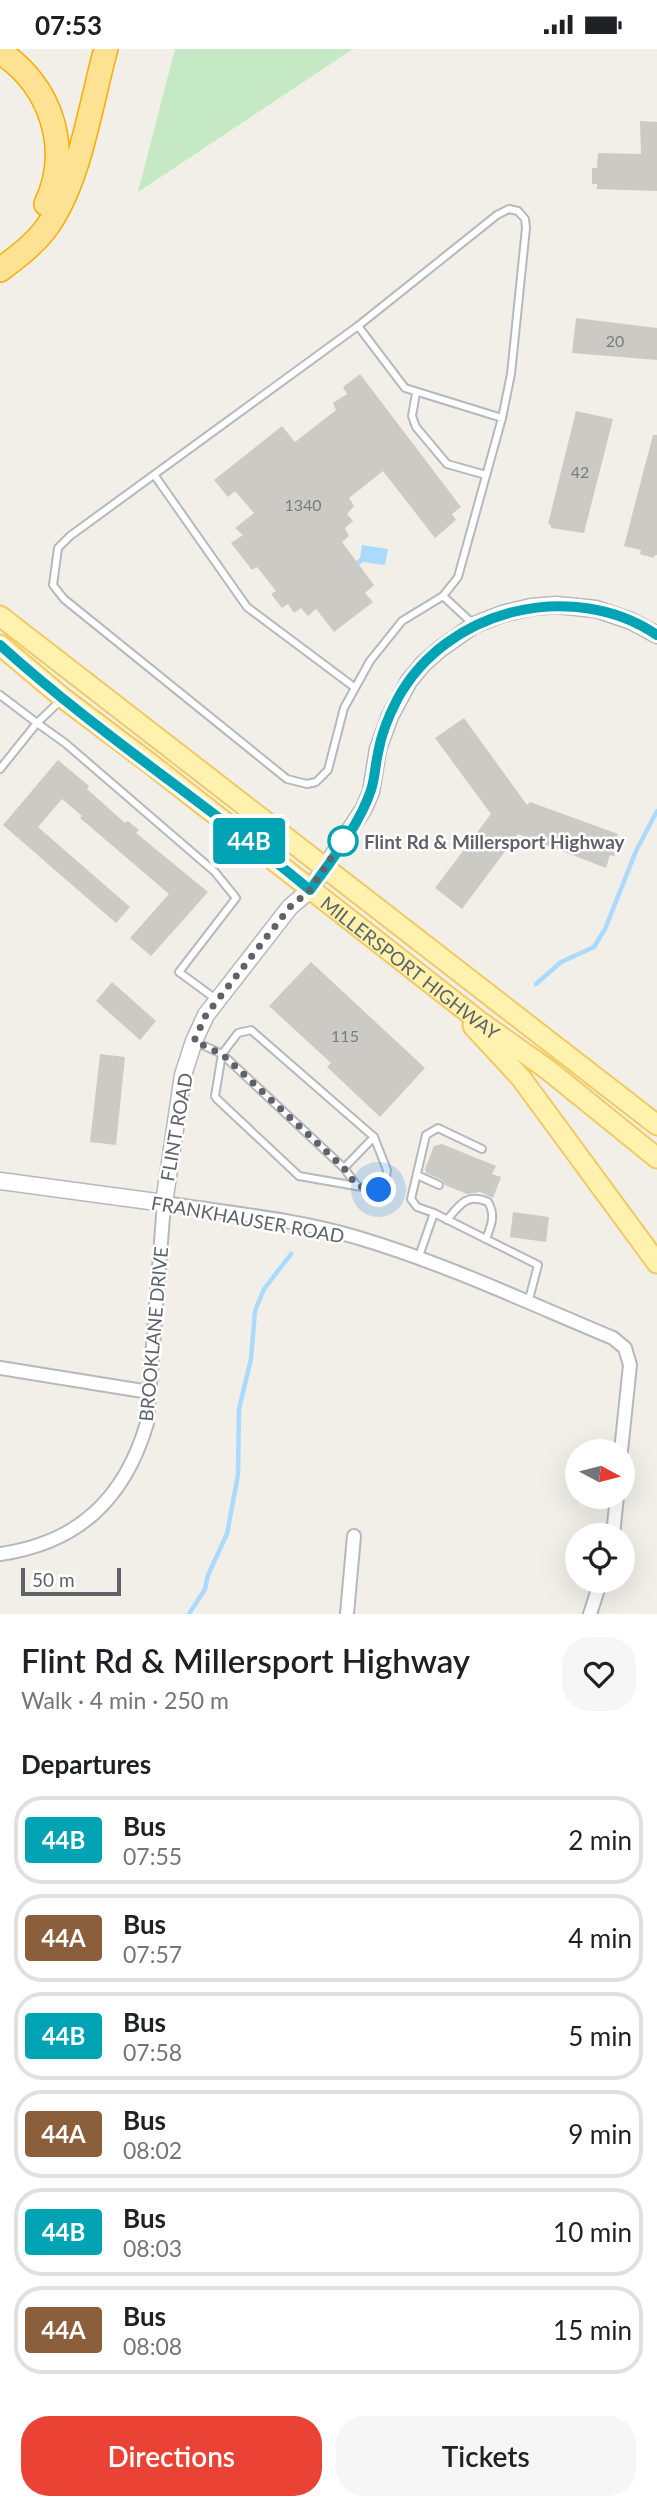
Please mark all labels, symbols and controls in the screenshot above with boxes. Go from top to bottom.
text: 07:53 [35,9,102,41]
house number: 20 [606,331,624,350]
house number: 42 [571,462,589,481]
house number: 1340 [284,495,322,514]
line badge: 44B [209,818,289,864]
text: 44B [227,826,271,855]
marker: Flint Rd & Millersport Highway [328,826,358,856]
place label: Flint Rd & Millersport Highway [364,830,626,853]
street label: MILLERSPORT HIGHWAY [317,891,504,1044]
house number: 115 [331,1026,359,1045]
street label: FLINT ROAD [155,1071,197,1183]
your location [361,1172,396,1207]
street label: FRANKHAUSER ROAD [150,1191,346,1247]
street label: BROOKLANE DRIVE [134,1246,172,1422]
north arrow [565,1439,635,1509]
map controls [565,1439,635,1593]
button: locate [565,1523,635,1593]
scale bar [21,1565,121,1597]
text: 50 m [32,1568,75,1591]
button: heart [562,1637,636,1711]
text: Flint Rd & Millersport Highway [21,1640,470,1680]
text: Walk · 4 min · 250 m [21,1686,229,1714]
text: Departures [21,1748,151,1780]
text: Bus [123,1810,166,1842]
text: 2 min [568,1824,632,1856]
text: 44B [42,1825,85,1854]
text: 07:55 [123,1842,182,1870]
text: Bus [123,1908,166,1940]
text: 4 min [568,1922,632,1954]
text: 44A [41,1923,86,1952]
text: 07:57 [123,1940,182,1968]
text: Bus [123,2006,166,2038]
text: 5 min [568,2020,632,2052]
text: 44B [42,2021,85,2050]
text: 07:58 [123,2038,182,2066]
text: Bus [123,2104,166,2136]
text: 9 min [568,2118,632,2150]
text: 44A [41,2119,86,2148]
text: 08:02 [123,2136,182,2164]
text: Bus [123,2202,166,2234]
text: 10 min [553,2216,632,2248]
text: 44B [42,2217,85,2246]
text: 08:03 [123,2234,182,2262]
text: Bus [123,2300,166,2332]
text: 15 min [553,2314,632,2346]
text: 44A [41,2315,86,2344]
text: 08:08 [123,2332,182,2360]
button: Directions [21,2416,322,2496]
button: Tickets [336,2416,636,2496]

